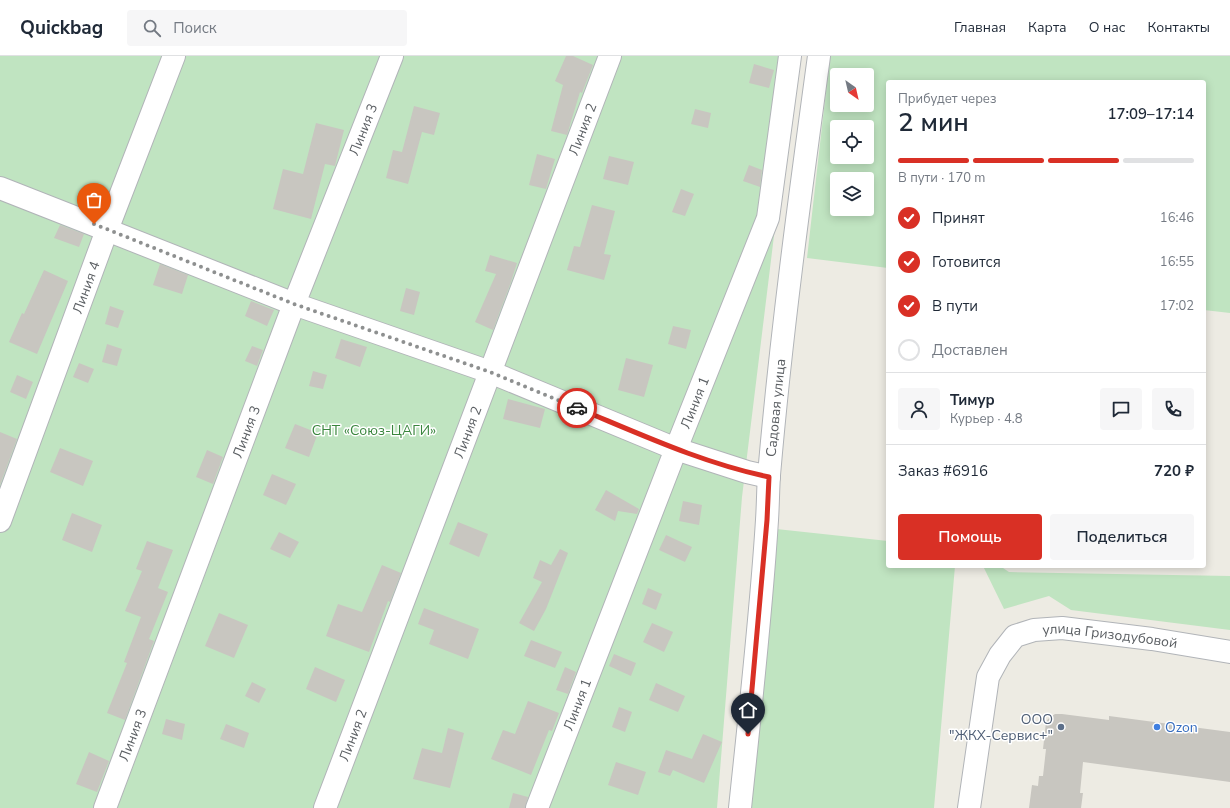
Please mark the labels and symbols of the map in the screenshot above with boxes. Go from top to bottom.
north arrow [830,68,874,112]
street label: Линия 2 [564,100,601,158]
street label: Линия 3 [344,101,382,158]
pin [77,183,111,224]
street label: Линия 4 [68,258,104,316]
street label: Садовая улица [761,358,790,458]
street label: Линия 1 [676,374,713,431]
courier [557,388,597,428]
street label: Линия 3 [228,403,265,460]
street label: Линия 2 [449,403,486,461]
park label: СНТ «Союз-ЦАГИ» [312,421,436,440]
street label: улица Гризодубовой [1042,618,1179,653]
street label: Линия 1 [558,676,596,733]
pin [731,693,765,734]
street label: Линия 3 [114,706,151,764]
street label: Линия 2 [334,706,371,764]
place label: ООО "ЖКХ-Сервис+" [949,710,1053,745]
place label: Ozon [1165,718,1198,737]
marker: ООО "ЖКХ-Сервис+" [1056,722,1066,732]
marker: Ozon [1152,722,1162,732]

